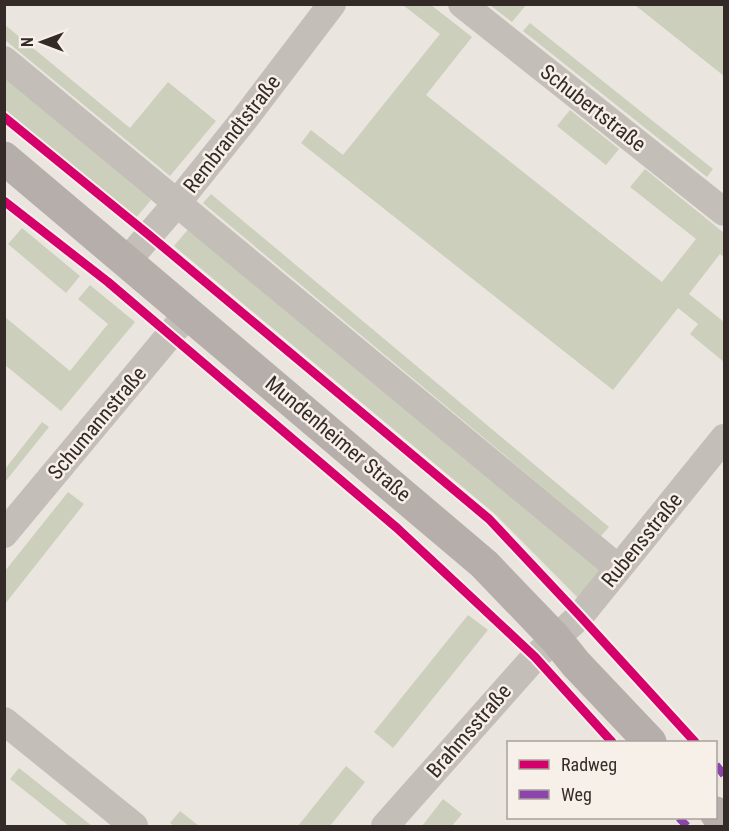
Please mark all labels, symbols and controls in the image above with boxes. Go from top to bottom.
north arrow [12,12,72,72]
text: N [18,37,37,47]
street label: Schubertstraße [536,59,650,157]
street label: Rembrandtstraße [179,70,285,198]
street label: Schumannstraße [43,362,151,484]
street label: Mundenheimer Straße [260,371,416,507]
street label: Rubensstraße [597,488,687,592]
street label: Brahmsstraße [422,679,516,783]
legend [507,741,717,819]
text: Radweg [561,754,617,775]
text: Weg [561,784,592,805]

